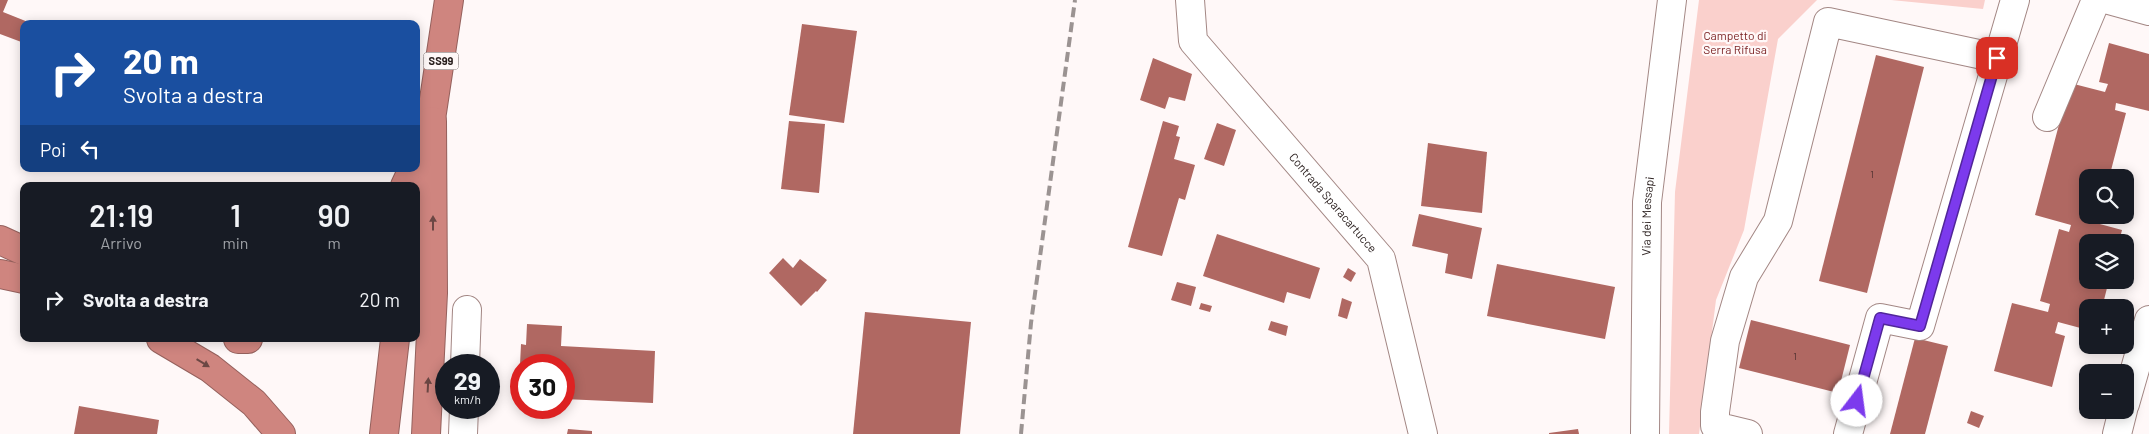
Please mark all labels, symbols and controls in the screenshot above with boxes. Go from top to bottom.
park label: Campetto di Serra Rifusa [1703,28,1767,56]
pin [1976,37,2018,79]
text: 20 m [123,39,199,81]
icon: right [40,40,105,105]
icon: arrive [1983,44,2011,72]
road number: SS99 [424,52,458,70]
text: Svolta a destra [123,81,264,107]
icon: left [76,135,104,163]
text: Poi [40,138,66,161]
street label: Contrada Sparacartucce [1287,150,1380,255]
house number: 1 [1870,168,1874,180]
map controls [2079,169,2134,419]
button: search [2079,169,2134,224]
street label: Via dei Messapi [1639,176,1656,256]
text: 21:19 [89,197,153,233]
text: 1 [230,197,241,233]
text: 90 [318,197,351,233]
one-way arrow [429,215,437,231]
text: Arrivo [101,233,142,252]
text: min [223,233,248,252]
text: m [328,233,341,252]
button: layers [2079,234,2134,289]
icon: right [40,286,68,314]
text: Svolta a destra [83,288,209,311]
text: 20 m [360,288,400,311]
button: + [2079,299,2134,354]
house number: 1 [1793,350,1797,362]
speed limit sign: 30 [510,354,575,419]
one-way arrow [197,359,210,368]
button: − [2079,364,2134,419]
text: 29 [454,365,481,395]
position arrow [1830,374,1882,426]
one-way arrow [425,377,433,393]
text: km/h [454,392,481,406]

